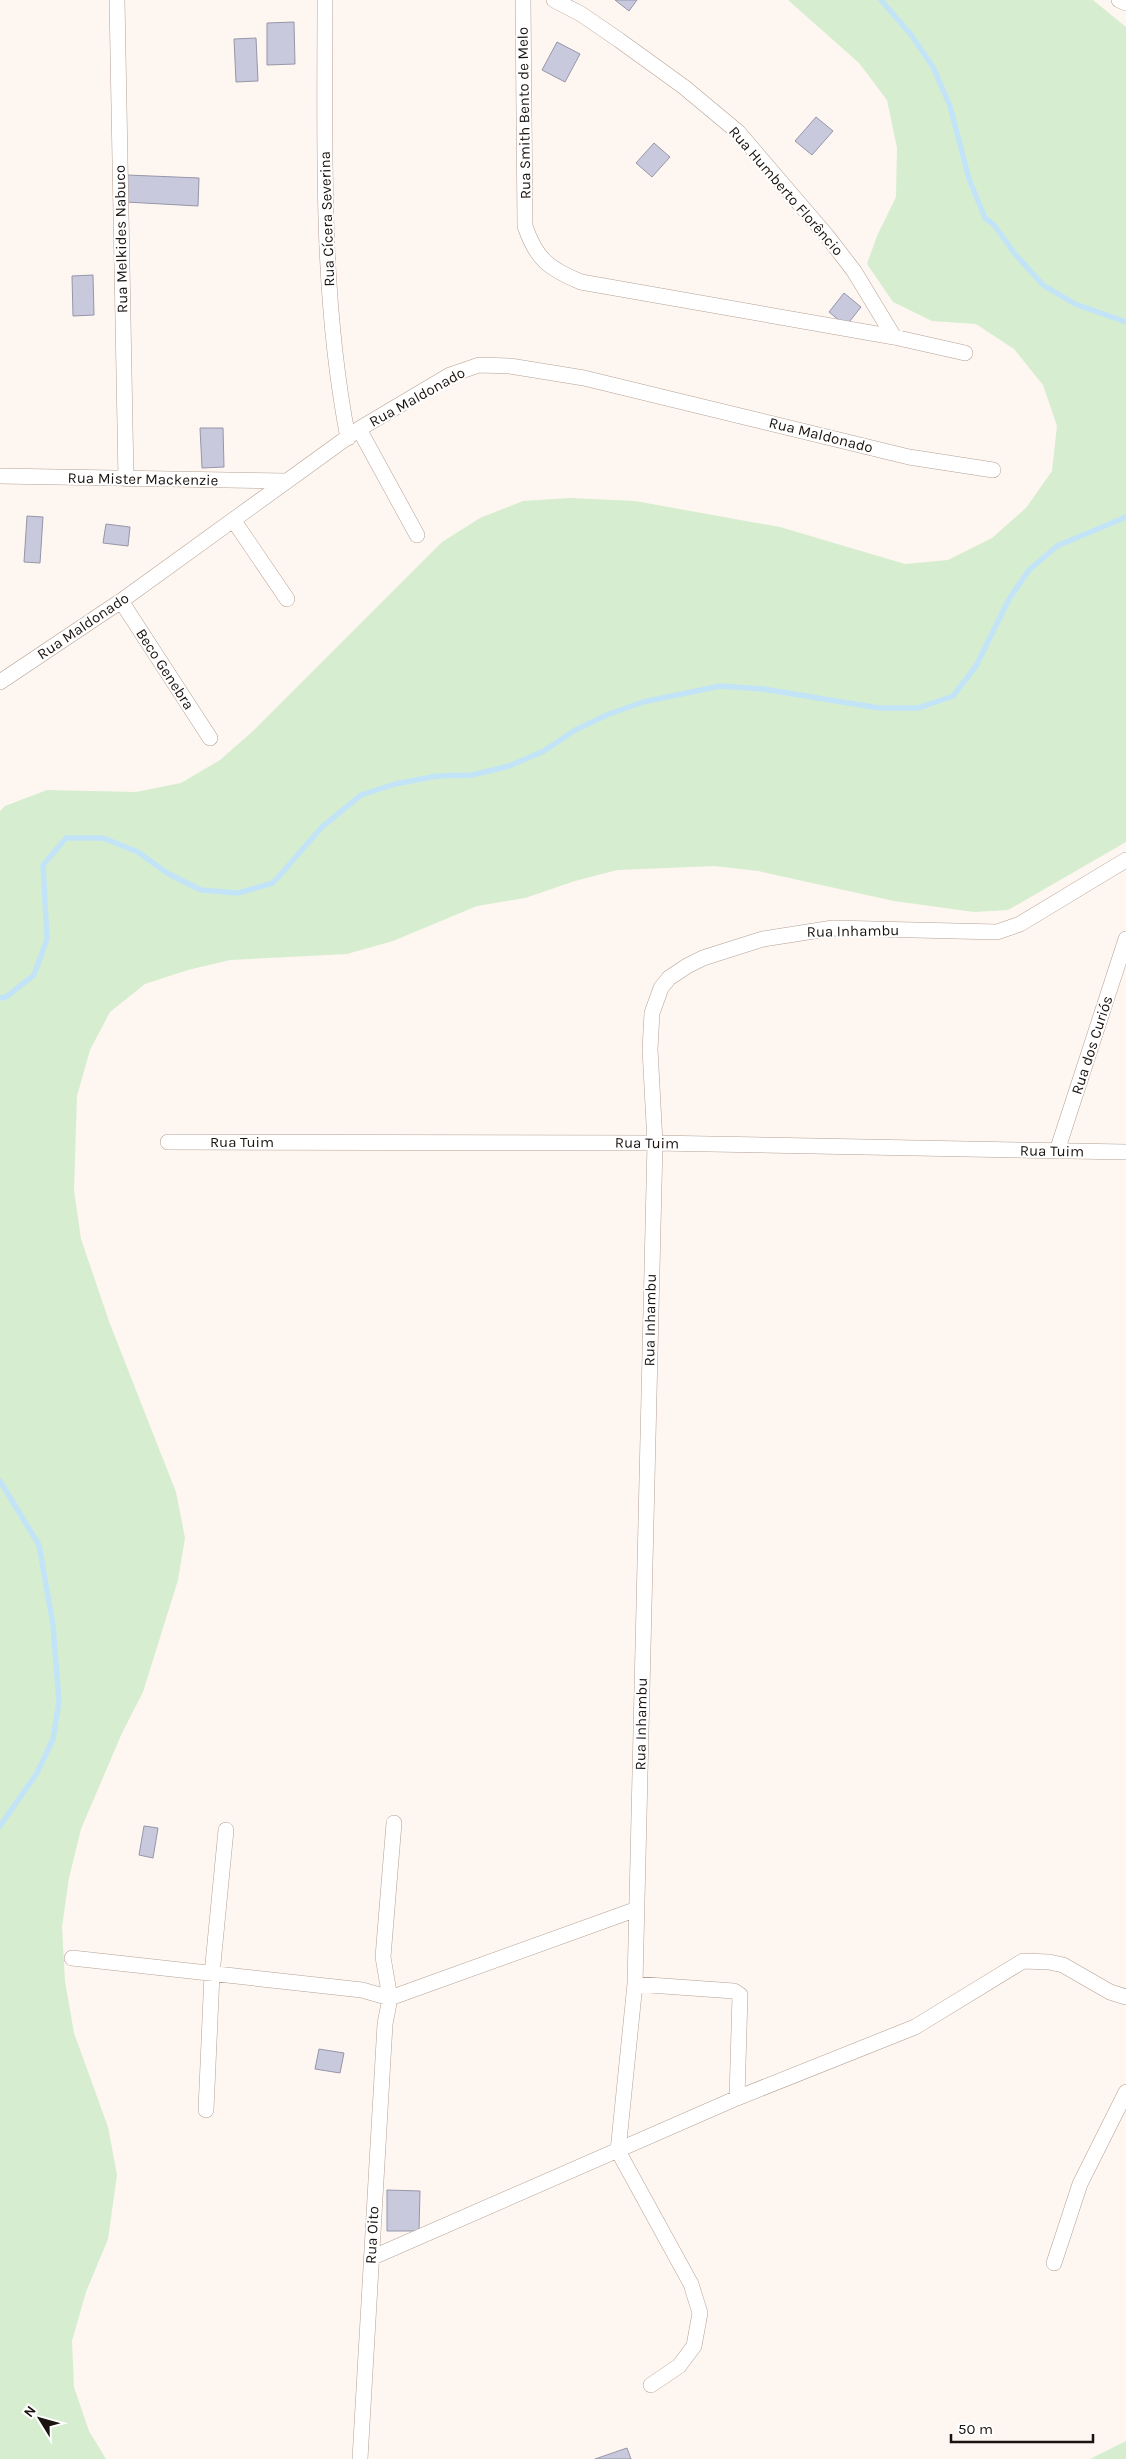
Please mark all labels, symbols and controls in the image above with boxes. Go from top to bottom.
street label: Rua Smith Bento de Melo [513,27,535,199]
street label: Rua Humberto Florêncio [725,123,847,259]
street label: Rua Cícera Severina [316,151,338,287]
street label: Rua Melkides Nabuco [111,165,131,313]
street label: Rua Maldonado [366,363,468,431]
street label: Rua Maldonado [767,413,875,457]
street label: Rua Mister Mackenzie [68,469,218,489]
street label: Rua Maldonado [34,589,132,663]
street label: Beco Genebra [132,625,198,713]
street label: Rua Inhambu [807,921,899,941]
street label: Rua dos Curiós [1068,993,1116,1097]
street label: Rua Tuim [210,1133,274,1151]
street label: Rua Tuim [615,1133,679,1153]
street label: Rua Tuim [1020,1141,1084,1161]
street label: Rua Inhambu [640,1274,660,1366]
street label: Rua Inhambu [631,1678,651,1770]
street label: Rua Oito [361,2206,383,2264]
north arrow [15,2394,65,2444]
text: N [20,2402,40,2421]
scale bar [951,2412,1094,2444]
text: 50 m [958,2420,993,2438]

